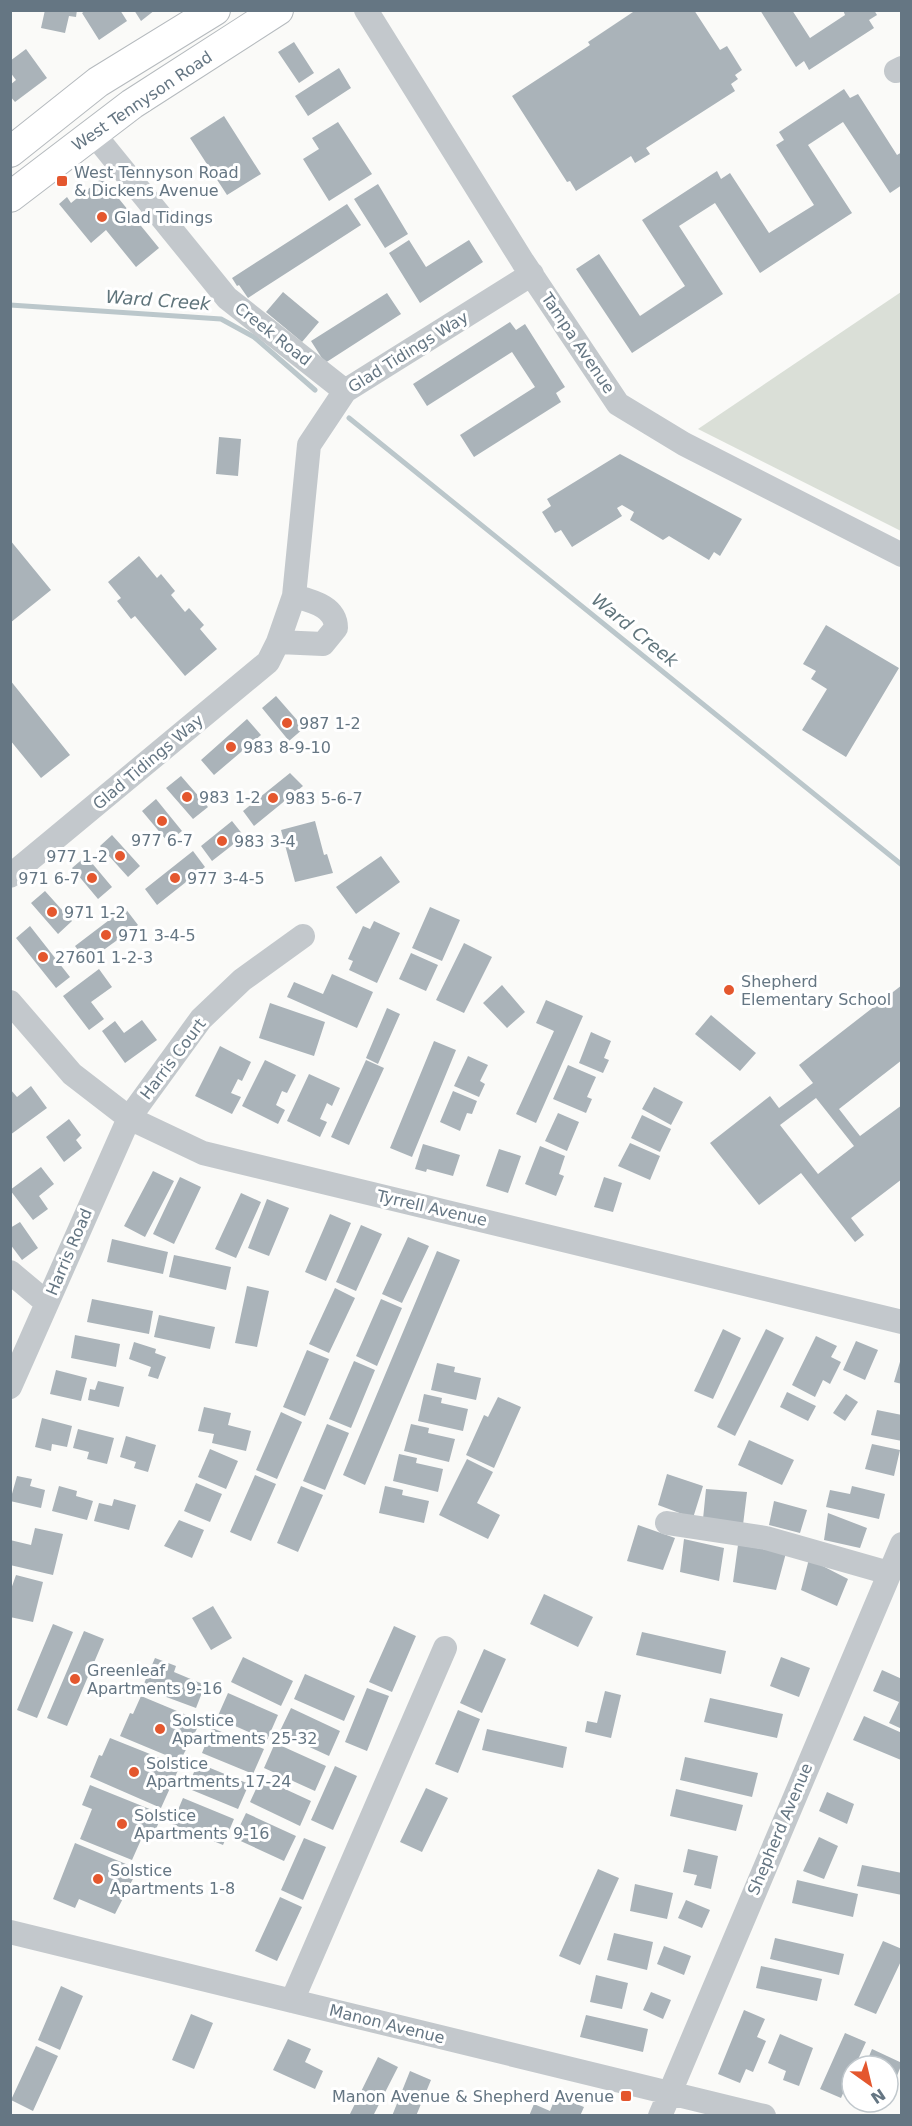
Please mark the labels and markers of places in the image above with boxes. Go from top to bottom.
place label: West Tennyson Road & Dickens Avenue [74,163,239,200]
marker: West Tennyson Road & Dickens Avenue [55,174,69,188]
place label: Glad Tidings [114,208,213,227]
marker: Glad Tidings [95,210,109,224]
place label: 987 1-2 [299,714,361,733]
marker: 987 1-2 [280,716,294,730]
place label: 983 8-9-10 [243,738,331,757]
marker: 983 8-9-10 [224,740,238,754]
place label: 983 1-2 [199,788,261,807]
place label: 983 5-6-7 [285,789,363,808]
marker: 983 1-2 [180,790,194,804]
marker: 983 5-6-7 [266,791,280,805]
marker: 977 6-7 [155,814,169,828]
place label: 977 6-7 [131,831,193,850]
place label: 983 3-4 [234,832,296,851]
marker: 983 3-4 [215,834,229,848]
place label: 977 1-2 [46,847,108,866]
marker: 977 1-2 [113,849,127,863]
place label: 971 6-7 [18,869,80,888]
place label: 977 3-4-5 [187,869,265,888]
marker: 971 6-7 [85,871,99,885]
marker: 977 3-4-5 [168,871,182,885]
place label: 971 1-2 [64,903,126,922]
marker: 971 1-2 [45,905,59,919]
place label: 971 3-4-5 [118,926,196,945]
marker: 971 3-4-5 [99,928,113,942]
place label: 27601 1-2-3 [55,948,153,967]
marker: 27601 1-2-3 [36,950,50,964]
place label: Shepherd Elementary School [741,972,891,1009]
marker: Shepherd Elementary School [722,983,736,997]
place label: Greenleaf Apartments 9-16 [87,1661,222,1698]
marker: Greenleaf Apartments 9-16 [68,1672,82,1686]
place label: Solstice Apartments 25-32 [172,1711,318,1748]
marker: Solstice Apartments 25-32 [153,1722,167,1736]
place label: Solstice Apartments 17-24 [146,1754,292,1791]
marker: Solstice Apartments 17-24 [127,1765,141,1779]
place label: Solstice Apartments 9-16 [134,1806,269,1843]
marker: Solstice Apartments 9-16 [115,1817,129,1831]
place label: Solstice Apartments 1-8 [110,1861,235,1898]
marker: Solstice Apartments 1-8 [91,1872,105,1886]
place label: Manon Avenue & Shepherd Avenue [332,2087,614,2106]
marker: Manon Avenue & Shepherd Avenue [619,2089,633,2103]

